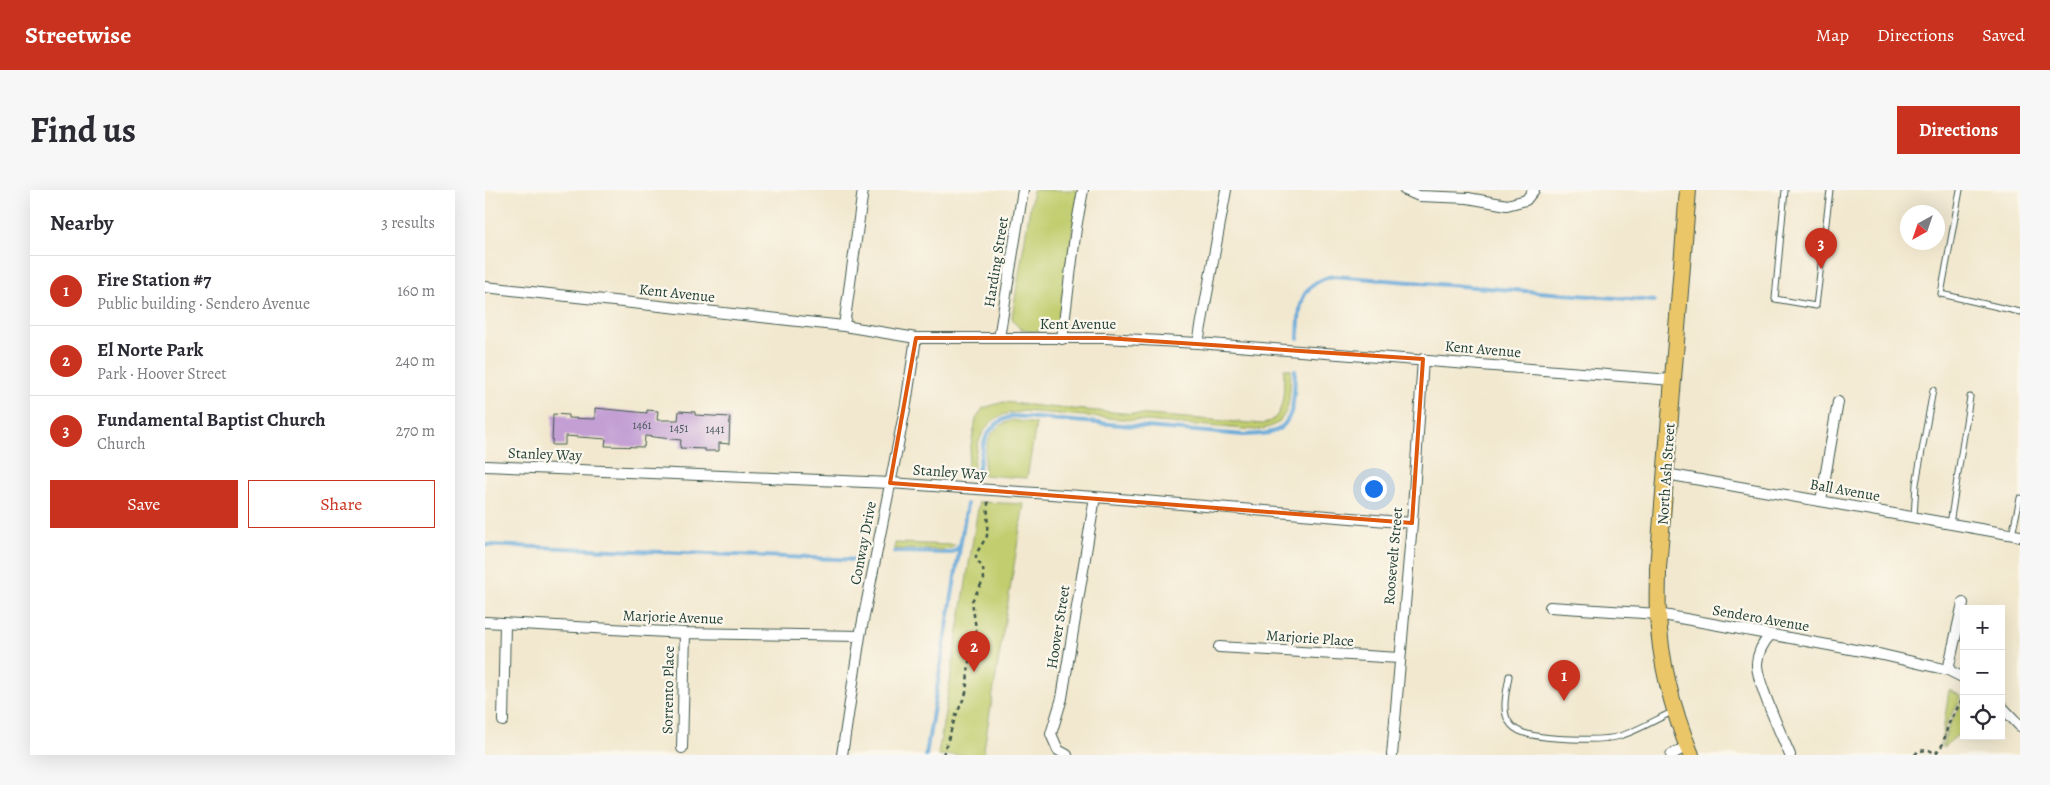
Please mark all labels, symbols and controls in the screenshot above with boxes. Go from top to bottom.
text: Streetwise [25,19,131,51]
text: Map [1816,23,1849,47]
text: Directions [1877,23,1954,47]
text: Saved [1982,23,2025,47]
text: Find us [30,106,136,154]
button: Directions [1897,106,2020,154]
north arrow [1900,205,1945,250]
text: Nearby [50,209,113,237]
text: 3 results [381,212,435,234]
street label: Harding Street [979,215,1013,309]
pin: 3 [1805,228,1837,269]
text: Fire Station #7 [97,267,211,293]
street label: Kent Avenue [638,279,716,307]
text: 1 [63,280,69,302]
text: 160 m [397,280,435,302]
text: Public building · Sendero Avenue [97,293,310,315]
street label: Kent Avenue [1040,314,1117,334]
street label: Kent Avenue [1444,336,1522,362]
text: El Norte Park [97,337,203,363]
text: 2 [62,350,70,372]
text: 240 m [395,350,435,372]
text: Park · Hoover Street [97,363,227,385]
text: Fundamental Baptist Church [97,407,326,433]
house number: 1461 [632,417,652,433]
text: 3 [63,420,69,442]
text: 270 m [396,420,435,442]
house number: 1451 [670,420,688,436]
house number: 1441 [705,421,725,437]
street label: North Ash Street [1652,422,1680,526]
text: Church [97,433,146,455]
street label: Stanley Way [508,443,583,465]
street label: Stanley Way [912,459,988,485]
street label: Ball Avenue [1808,474,1882,506]
your location [1361,476,1387,502]
button: Save [50,480,238,528]
button: Share [248,480,435,528]
street label: Conway Drive [845,499,881,587]
street label: Roosevelt Street [1379,506,1407,606]
street label: Hoover Street [1042,584,1074,670]
street label: Sendero Avenue [1711,600,1811,636]
street label: Marjorie Avenue [622,605,724,629]
map controls [1960,605,2005,740]
button: + [1960,605,2005,650]
street label: Marjorie Place [1265,625,1355,651]
pin: 2 [958,631,990,672]
street label: Sorrento Place [657,645,679,734]
button: − [1960,650,2005,695]
pin: 1 [1548,660,1580,701]
button: locate [1960,695,2005,740]

